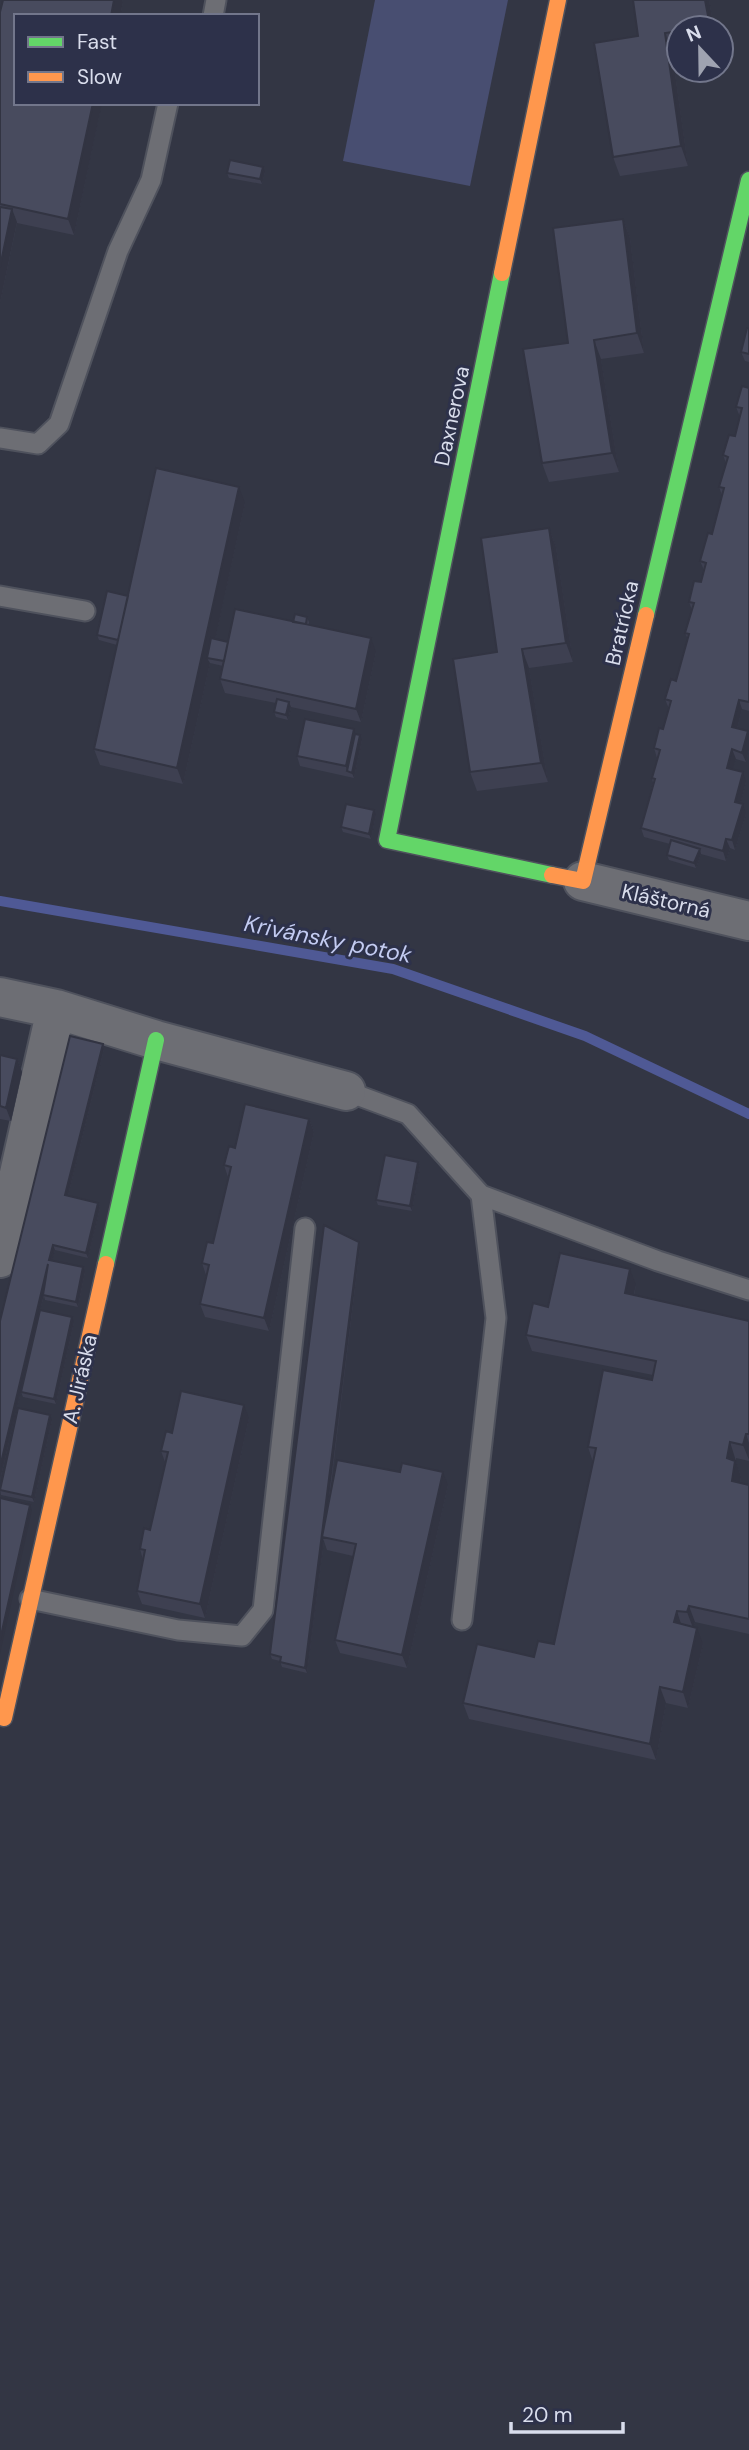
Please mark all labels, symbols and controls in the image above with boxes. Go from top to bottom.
legend [14,14,259,105]
north arrow [665,14,735,84]
text: N [683,20,705,48]
text: Fast [77,28,117,56]
text: Slow [77,63,122,91]
street label: Daxnerova [428,363,476,469]
street label: Bratrícka [599,578,645,668]
street label: Kláštorná [619,877,713,925]
water label: Krivánsky potok [242,908,415,970]
street label: A. Jiráska [56,1332,104,1426]
scale bar [511,2390,623,2434]
text: 20 m [522,2401,573,2429]

